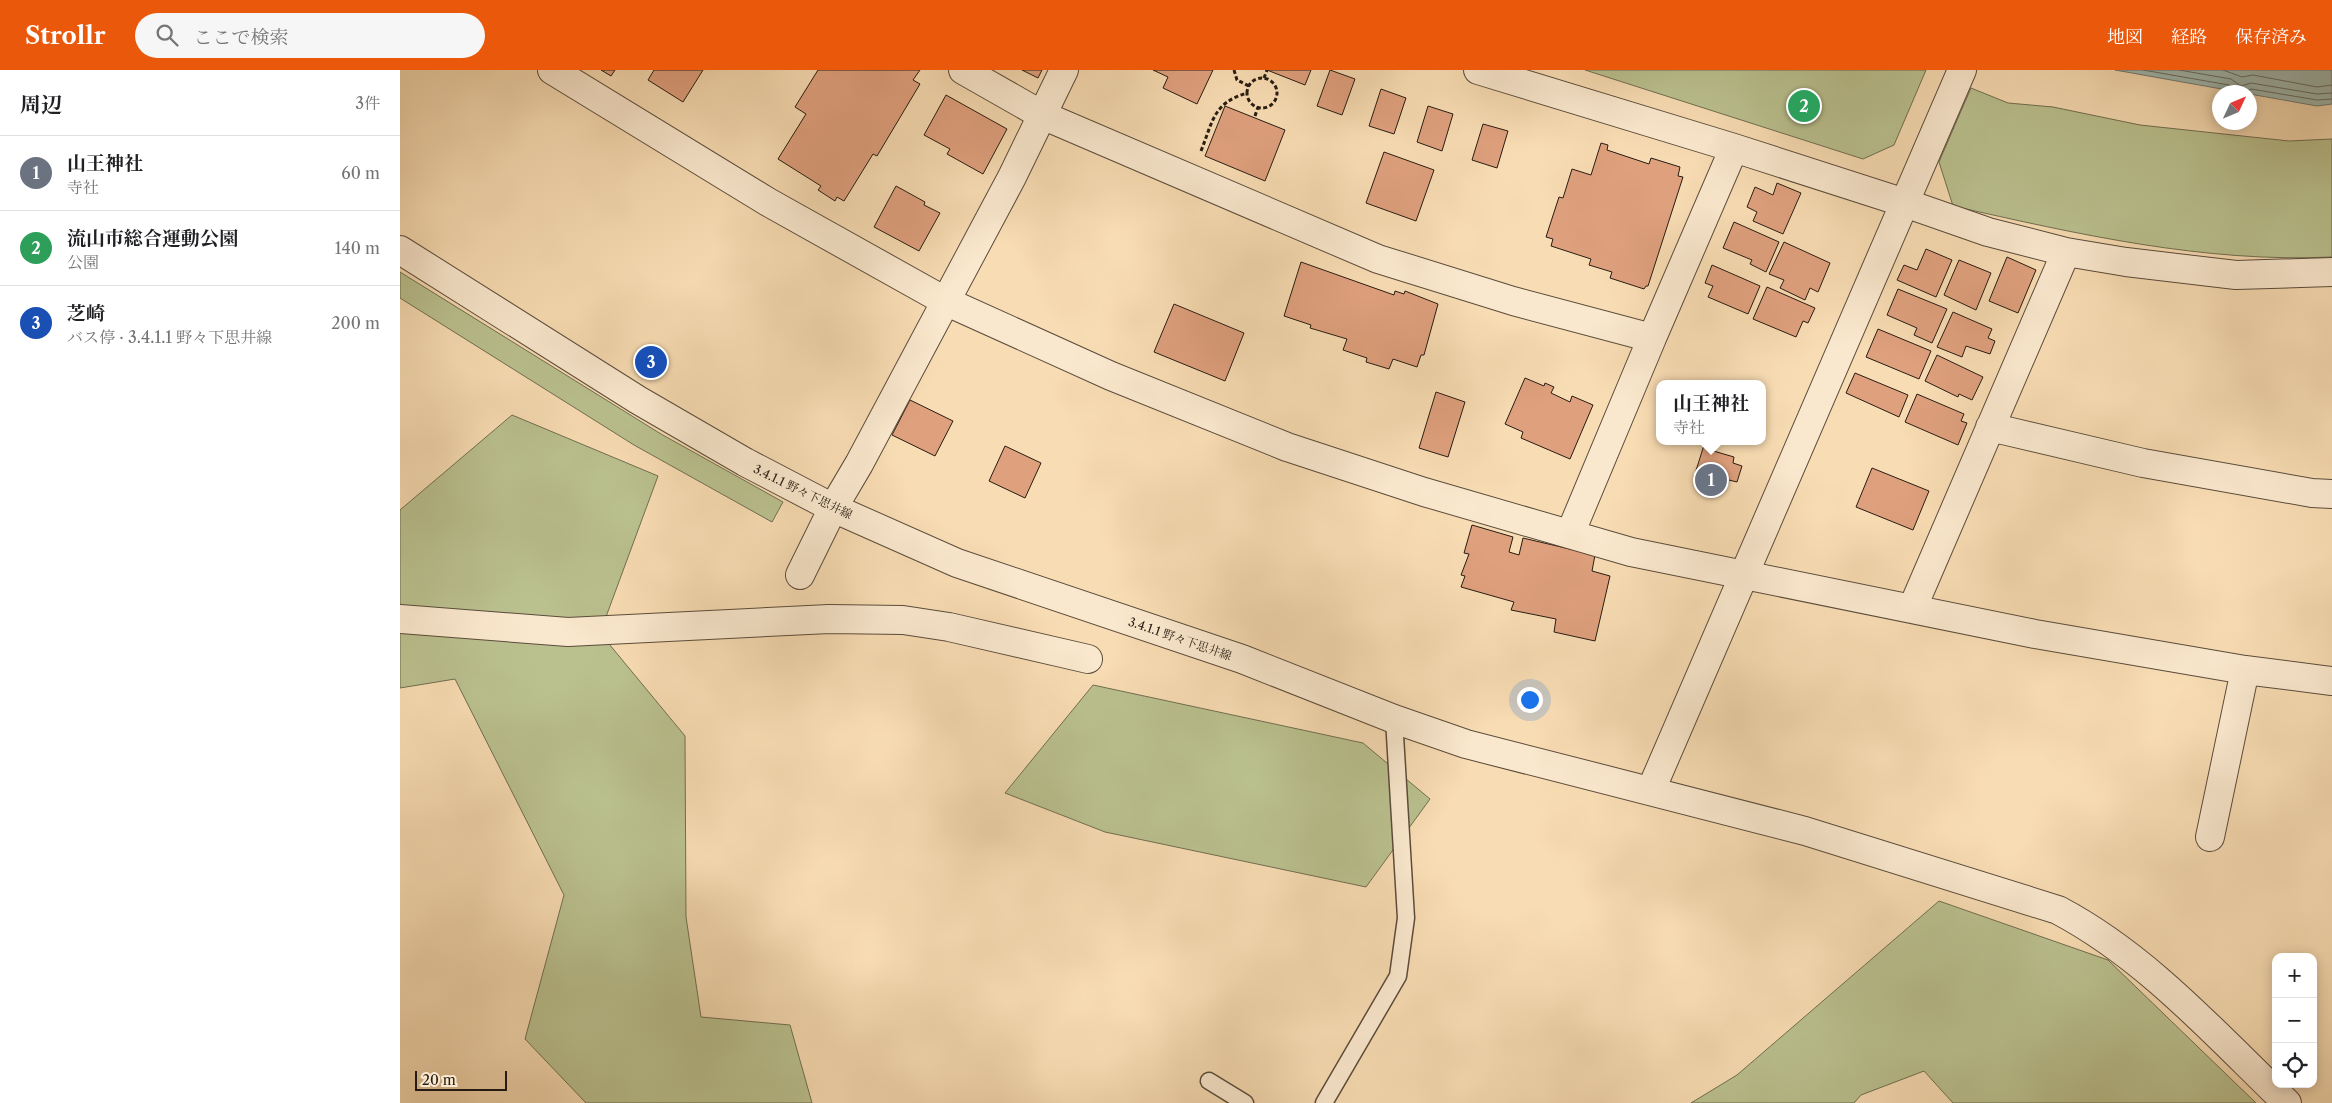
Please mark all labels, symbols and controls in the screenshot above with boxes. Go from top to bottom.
search box [135,13,485,58]
text: Strollr [25,21,105,50]
icon: search [153,21,181,49]
text: ここで検索 [193,26,288,49]
text: 地図 [2107,26,2143,48]
text: 経路 [2171,26,2207,48]
text: 保存済み [2235,26,2307,48]
north arrow [2212,85,2257,130]
pin: 2 [1788,87,1820,125]
text: 周辺 [20,92,62,117]
text: 3件 [355,93,380,113]
text: 山王神社 [67,152,143,175]
text: 1 [32,163,40,183]
text: 60 m [341,163,380,183]
text: 寺社 [67,177,99,197]
text: 流山市総合運動公園 [67,227,238,250]
text: 2 [31,238,41,258]
text: 140 m [335,238,380,258]
text: 公園 [67,252,99,272]
text: 芝崎 [67,302,105,325]
text: 3 [31,313,41,333]
text: 200 m [331,313,380,333]
text: バス停 · 3.4.1.1 野々下思井線 [67,327,272,347]
pin: 3 [635,343,667,381]
popup [1656,380,1766,445]
text: 山王神社 [1673,392,1749,415]
text: 寺社 [1673,417,1705,437]
street label: 3.4.1.1 野々下思井線 [751,461,855,522]
pin: 1 [1695,461,1727,499]
street label: 3.4.1.1 野々下思井線 [1127,614,1234,663]
your location [1517,687,1543,713]
map controls [2272,953,2317,1088]
button: + [2272,953,2317,998]
button: − [2272,998,2317,1043]
button: locate [2272,1043,2317,1088]
scale bar [415,1068,508,1091]
text: 20 m [422,1071,456,1089]

